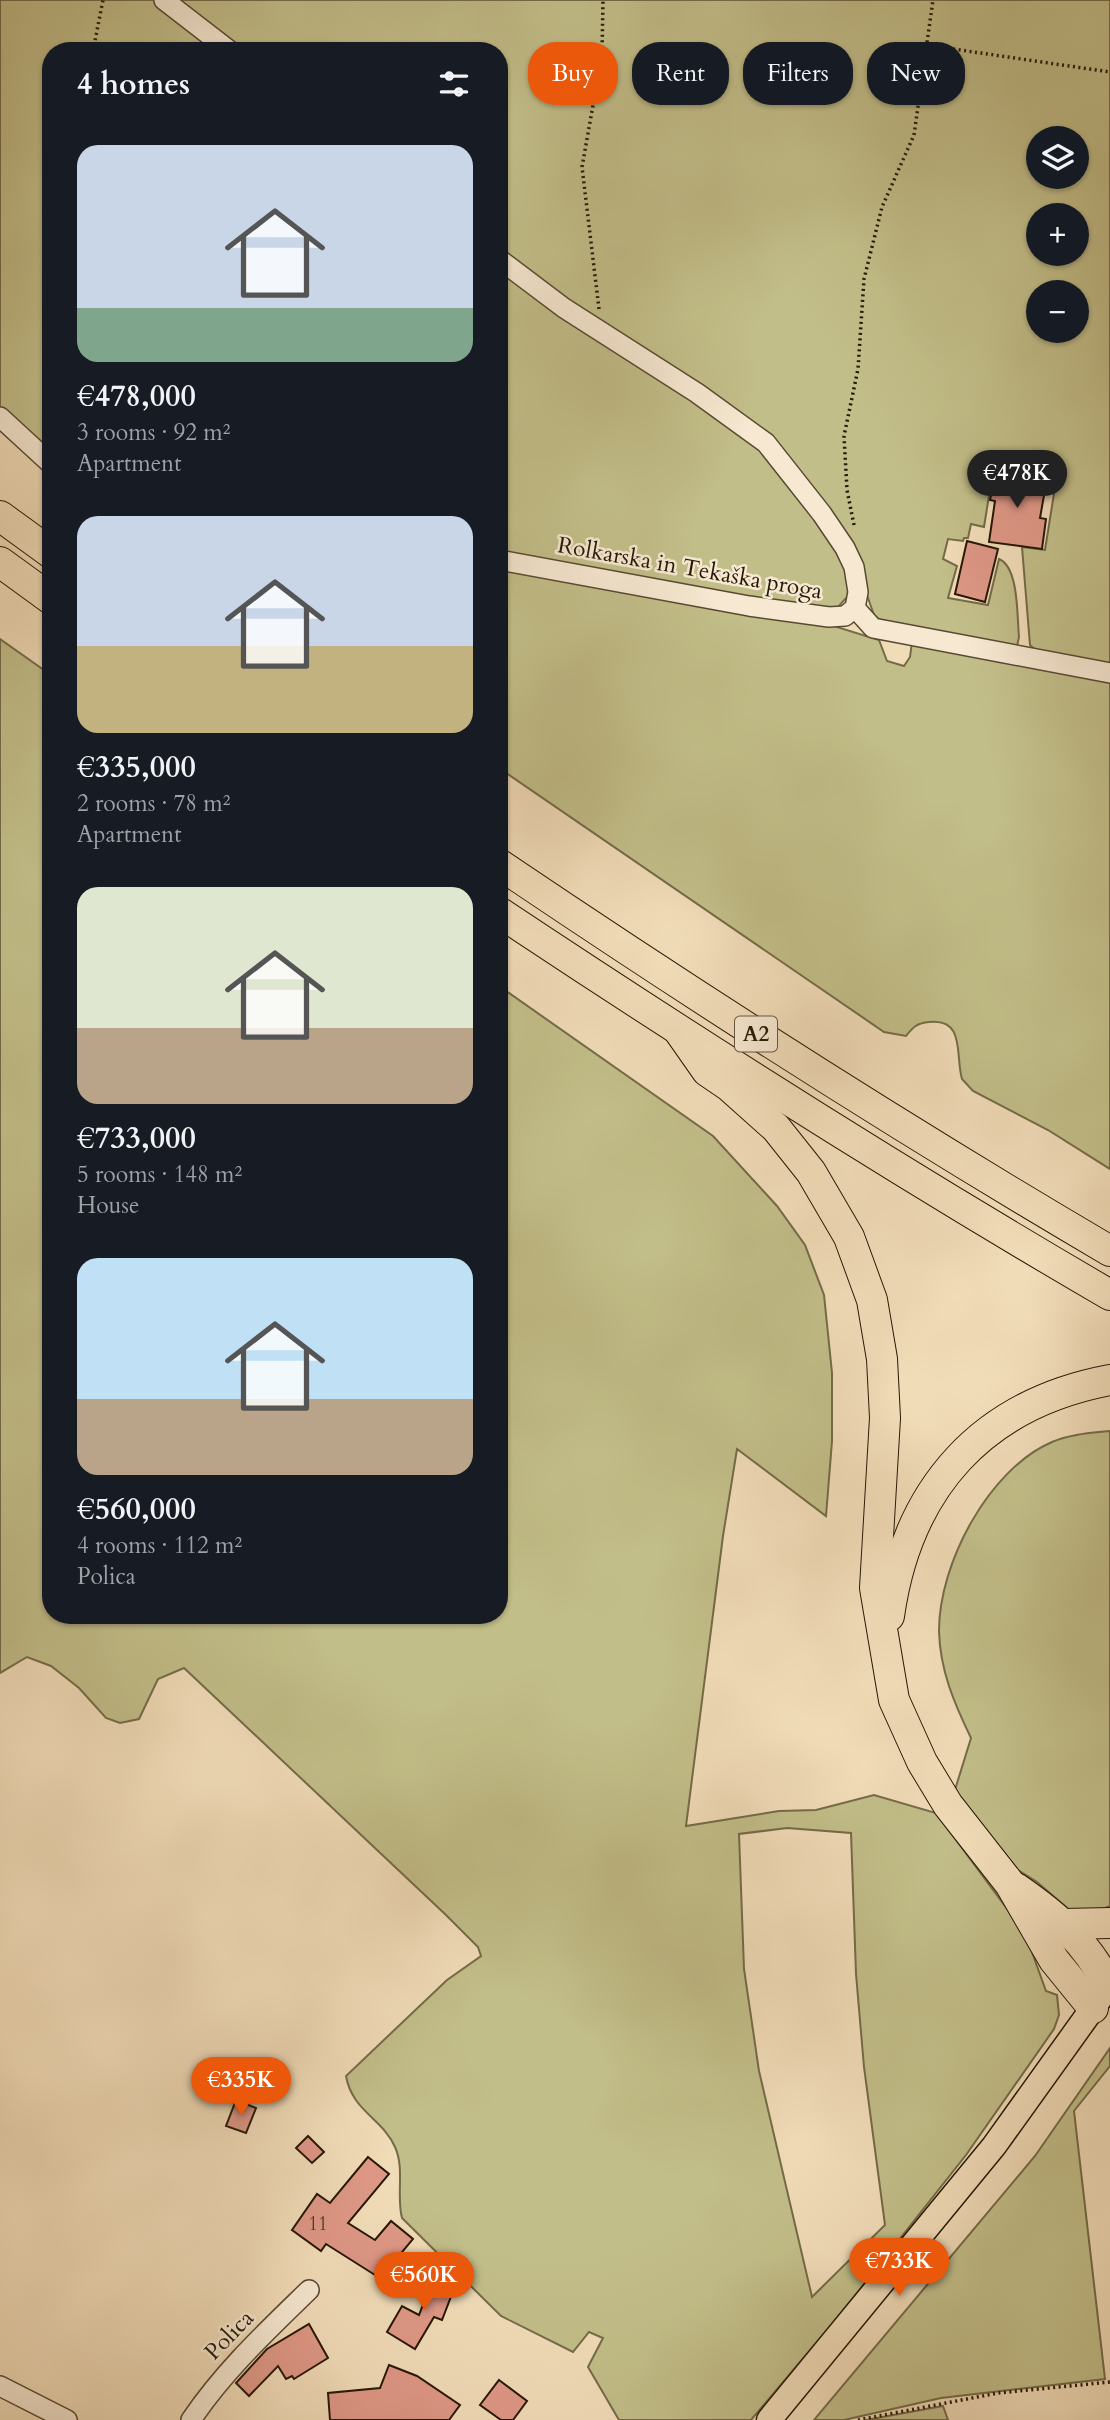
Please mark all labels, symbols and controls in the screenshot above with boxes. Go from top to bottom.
chip: Buy [528,42,618,105]
chip: Rent [632,42,729,105]
chip: Filters [743,42,853,105]
chip: New [867,42,965,105]
text: 4 homes [77,64,190,105]
icon: filters [435,65,473,103]
map controls [1026,126,1089,343]
button: layers [1026,126,1089,189]
icon: home [212,190,338,316]
button: + [1026,203,1089,266]
button: − [1026,280,1089,343]
text: €478,000 [77,376,196,417]
text: 3 rooms · 92 m² [77,417,230,448]
text: Apartment [77,448,181,479]
pin: €478K [968,450,1066,510]
text: €478K [983,457,1051,488]
street label: Rolkarska in Tekaška proga [555,529,825,607]
icon: home [212,561,338,687]
text: €335,000 [77,747,196,788]
text: 2 rooms · 78 m² [77,788,230,819]
text: Apartment [77,819,181,850]
icon: home [212,932,338,1058]
road number: A2 [735,1016,777,1052]
text: €733,000 [77,1118,196,1159]
text: 5 rooms · 148 m² [77,1159,242,1190]
text: House [77,1190,139,1221]
icon: home [212,1303,338,1429]
text: €560,000 [77,1489,196,1530]
text: 4 rooms · 112 m² [77,1530,242,1561]
text: Polica [77,1561,136,1592]
pin: €335K [192,2058,290,2117]
text: €335K [207,2064,275,2095]
house number: 11 [308,2211,328,2237]
pin: €733K [850,2238,948,2298]
text: €733K [865,2245,933,2276]
pin: €560K [375,2252,473,2312]
text: €560K [390,2259,458,2290]
street label: Polica [197,2303,261,2367]

